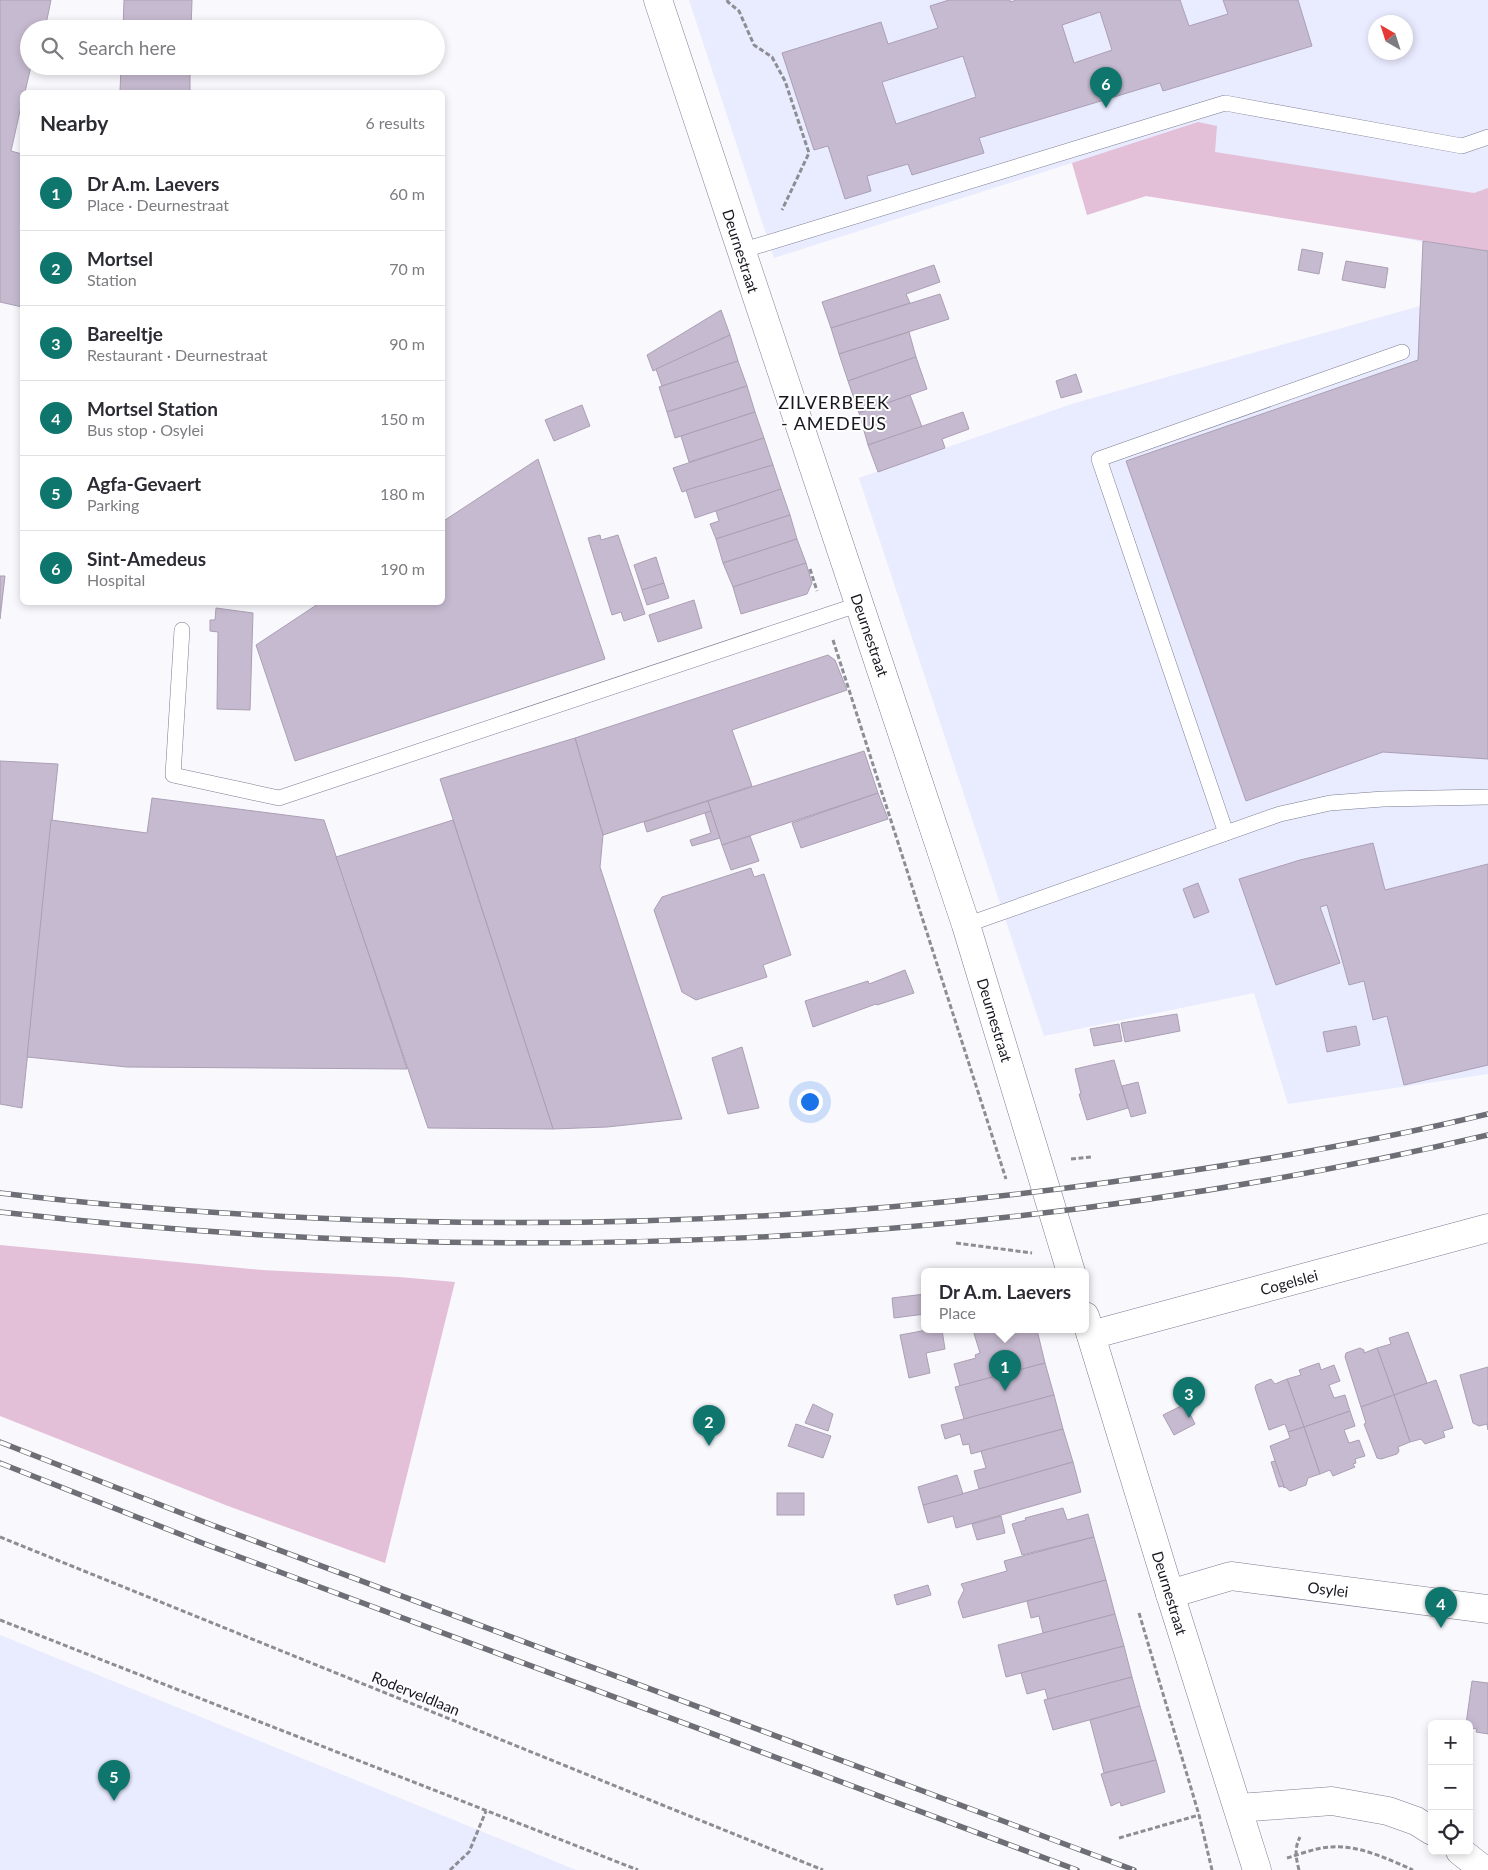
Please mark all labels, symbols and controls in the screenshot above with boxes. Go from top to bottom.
north arrow [1368,15,1413,60]
search box [20,20,445,75]
icon: search [38,34,66,62]
text: Search here [78,36,176,59]
pin: 6 [1090,67,1122,108]
text: Nearby [40,110,108,135]
text: 6 results [365,113,425,132]
text: Dr A.m. Laevers [87,172,219,195]
text: 1 [51,184,61,203]
text: 60 m [389,184,425,203]
text: Place · Deurnestraat [87,195,229,214]
street label: Deurnestraat [719,207,763,296]
text: Mortsel [87,247,153,270]
text: 2 [51,259,61,278]
text: 70 m [389,259,425,278]
text: Station [87,270,137,289]
text: Bareeltje [87,322,163,345]
text: 3 [51,334,61,353]
text: 90 m [389,334,425,353]
text: Restaurant · Deurnestraat [87,345,268,364]
district label: ZILVERBEEK - AMEDEUS [778,391,890,434]
text: Mortsel Station [87,397,218,420]
text: 4 [51,409,61,428]
text: 150 m [380,409,425,428]
text: Bus stop · Osylei [87,420,204,439]
text: Agfa-Gevaert [87,472,201,495]
text: 5 [51,484,61,503]
text: 180 m [380,484,425,503]
text: Parking [87,495,139,514]
text: Sint-Amedeus [87,547,206,570]
text: 6 [51,559,61,578]
text: 190 m [380,559,425,578]
text: Hospital [87,570,145,589]
street label: Deurnestraat [847,591,893,680]
street label: Deurnestraat [974,976,1016,1065]
your location [797,1089,823,1115]
street label: Cogelslei [1258,1266,1320,1298]
popup [921,1268,1089,1333]
text: Dr A.m. Laevers [939,1280,1071,1303]
text: Place [939,1303,976,1322]
pin: 1 [989,1350,1021,1391]
pin: 3 [1173,1377,1205,1418]
pin: 2 [693,1405,725,1446]
street label: Deurnestraat [1149,1549,1191,1638]
street label: Osylei [1307,1578,1349,1600]
pin: 4 [1425,1587,1457,1628]
street label: Roderveldlaan [369,1667,463,1719]
map controls [1428,1720,1473,1855]
button: + [1428,1720,1473,1765]
pin: 5 [98,1760,130,1801]
button: − [1428,1765,1473,1810]
button: locate [1428,1810,1473,1855]

